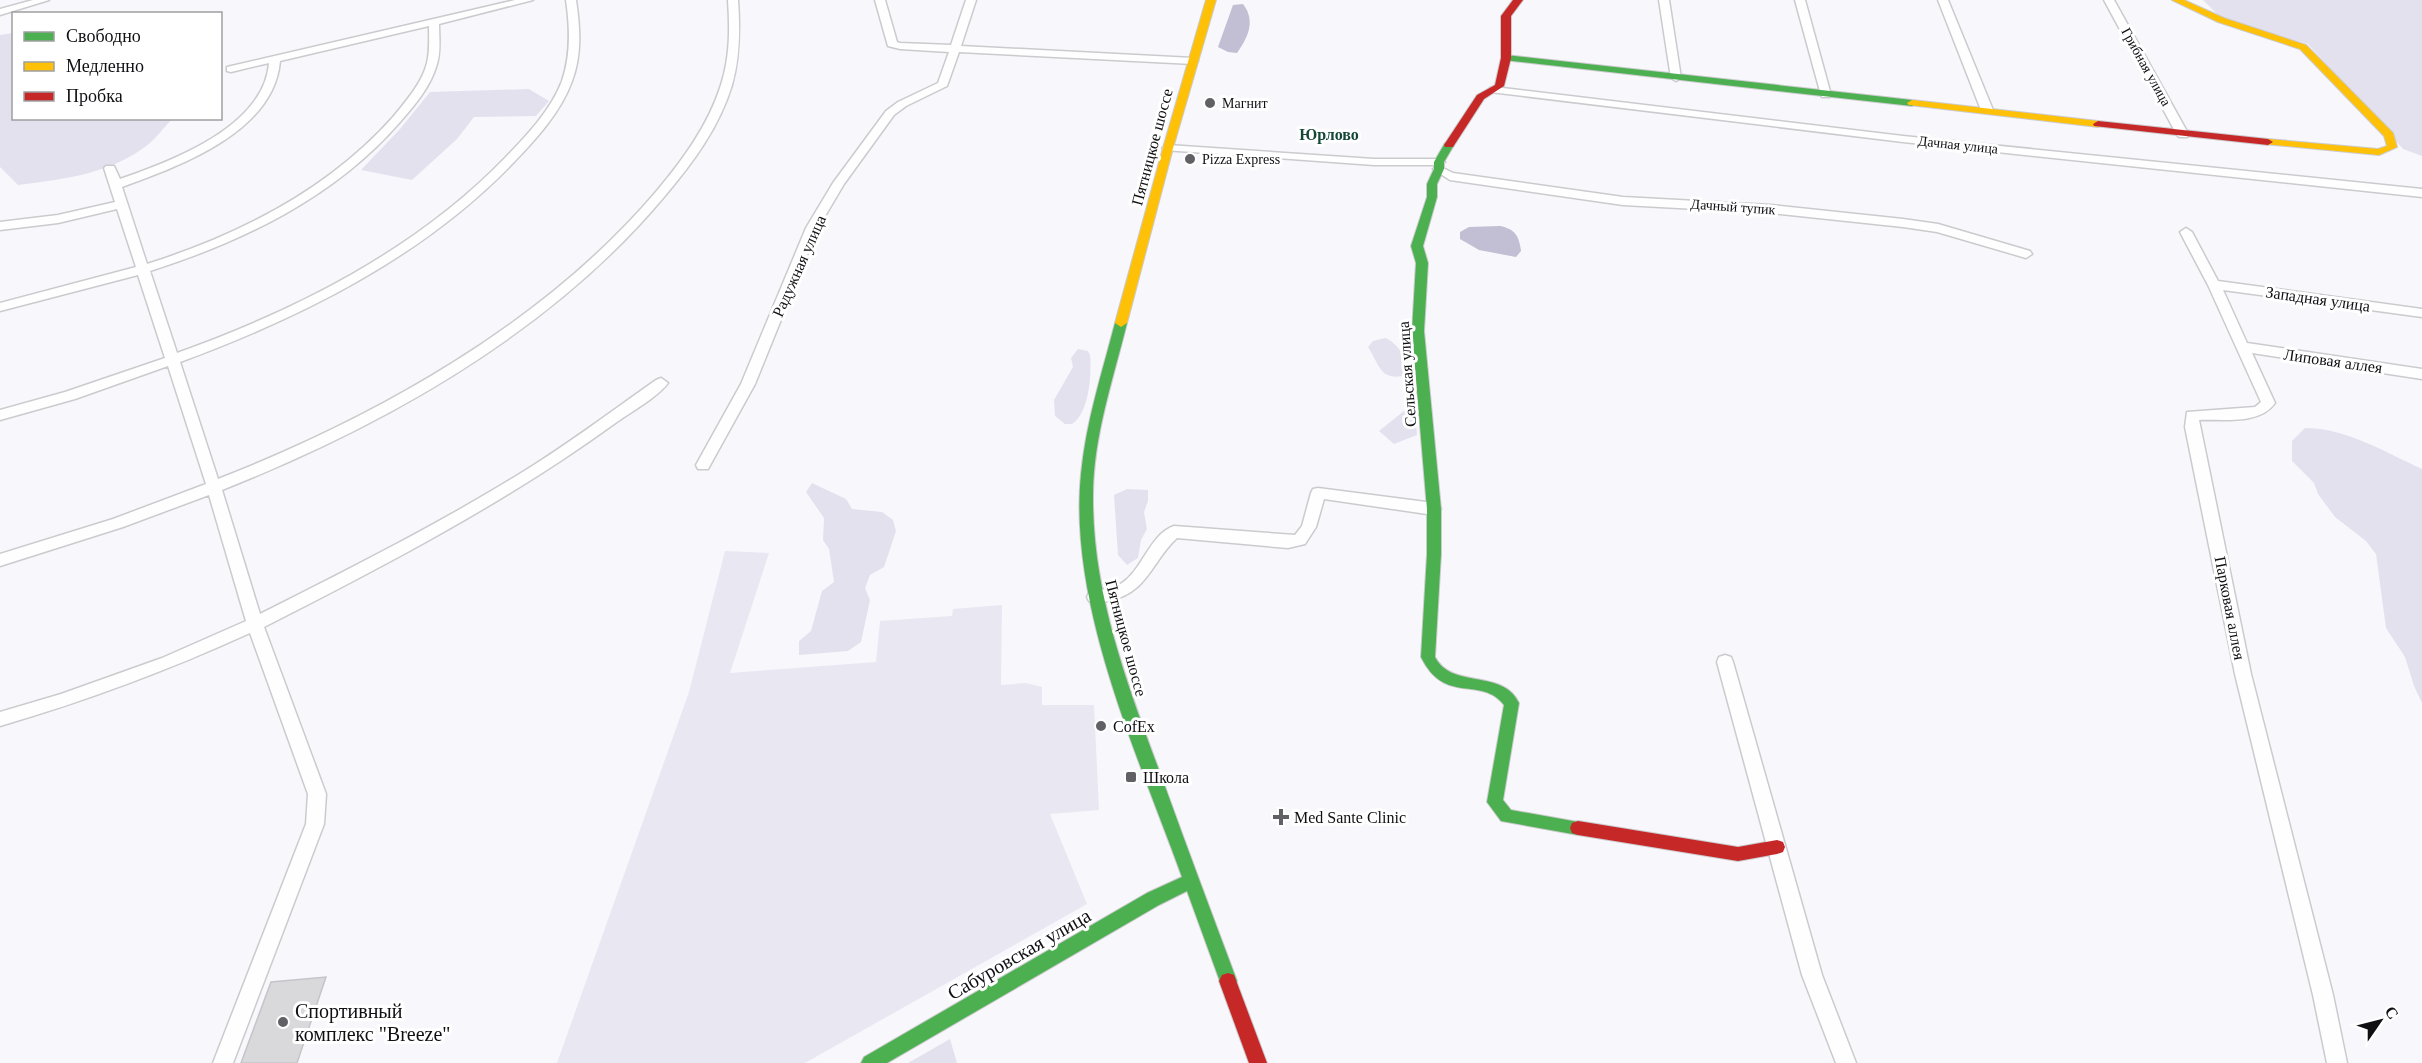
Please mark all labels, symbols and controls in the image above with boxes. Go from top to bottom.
legend [12,12,222,120]
street label: Грибная улица [2118,25,2174,109]
text: Свободно [66,26,141,46]
text: Медленно [66,56,144,76]
text: Пробка [66,86,123,106]
street label: Пятницкое шоссе [1128,87,1177,207]
marker: Магнит [1203,96,1217,110]
place label: Магнит [1222,96,1268,111]
district label: Юрлово [1299,126,1359,144]
street label: Дачная улица [1917,133,2000,157]
marker: Pizza Express [1183,152,1197,166]
place label: Pizza Express [1202,152,1280,167]
street label: Дачный тупик [1690,197,1776,217]
street label: Радужная улица [769,213,830,320]
street label: Западная улица [2265,283,2371,316]
street label: Сельская улица [1395,321,1420,427]
street label: Липовая аллея [2283,346,2384,376]
street label: Парковая аллея [2211,555,2248,662]
street label: Пятницкое шоссе [1101,578,1150,698]
place label: CofEx [1113,718,1155,735]
marker: CofEx [1094,719,1108,733]
place label: Школа [1143,769,1189,786]
marker: Школа [1124,770,1138,784]
marker: Med Sante Clinic [1272,808,1290,826]
place label: Med Sante Clinic [1294,809,1406,826]
street label: Сабуровская улица [943,904,1095,1005]
north arrow [2350,991,2410,1051]
place label: Спортивный комплекс "Breeze" [295,1000,450,1045]
text: С [2382,1003,2402,1022]
marker: Спортивный комплекс "Breeze" [276,1015,290,1029]

